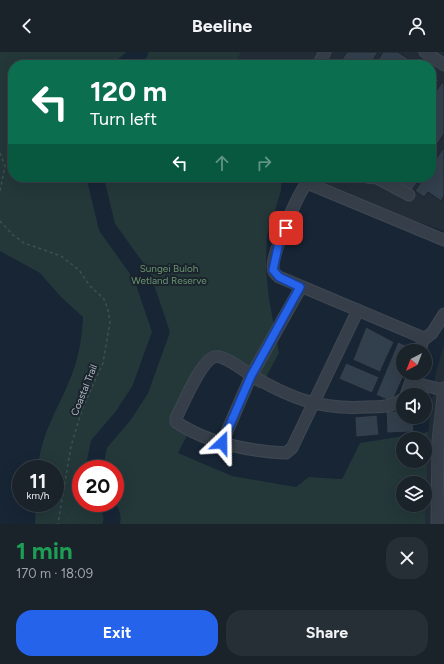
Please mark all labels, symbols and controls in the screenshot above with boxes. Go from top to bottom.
icon: back [16,15,38,37]
text: Beeline [192,15,252,37]
icon: person [406,15,428,37]
text: 120 m [90,74,167,108]
icon: left [24,76,76,128]
text: Turn left [90,108,157,130]
icon: left [169,152,191,174]
icon: ahead [211,152,233,174]
icon: right [253,152,275,174]
pin [269,211,303,245]
icon: arrive [275,217,297,239]
park label: Sungei Buloh Wetland Reserve [131,262,207,287]
north arrow [396,344,432,380]
map controls [396,344,432,512]
street label: Coastal Trail [68,362,100,418]
button: sound [396,388,432,424]
position arrow [201,422,243,464]
button: search [396,432,432,468]
speed limit sign: 20 [72,460,124,512]
text: 11 [30,469,46,493]
button: layers [396,476,432,512]
text: km/h [27,489,49,502]
text: 1 min [16,536,73,565]
button: close [386,537,428,579]
text: 170 m · 18:09 [16,566,93,581]
button: Exit [16,610,218,656]
button: Share [226,610,428,656]

